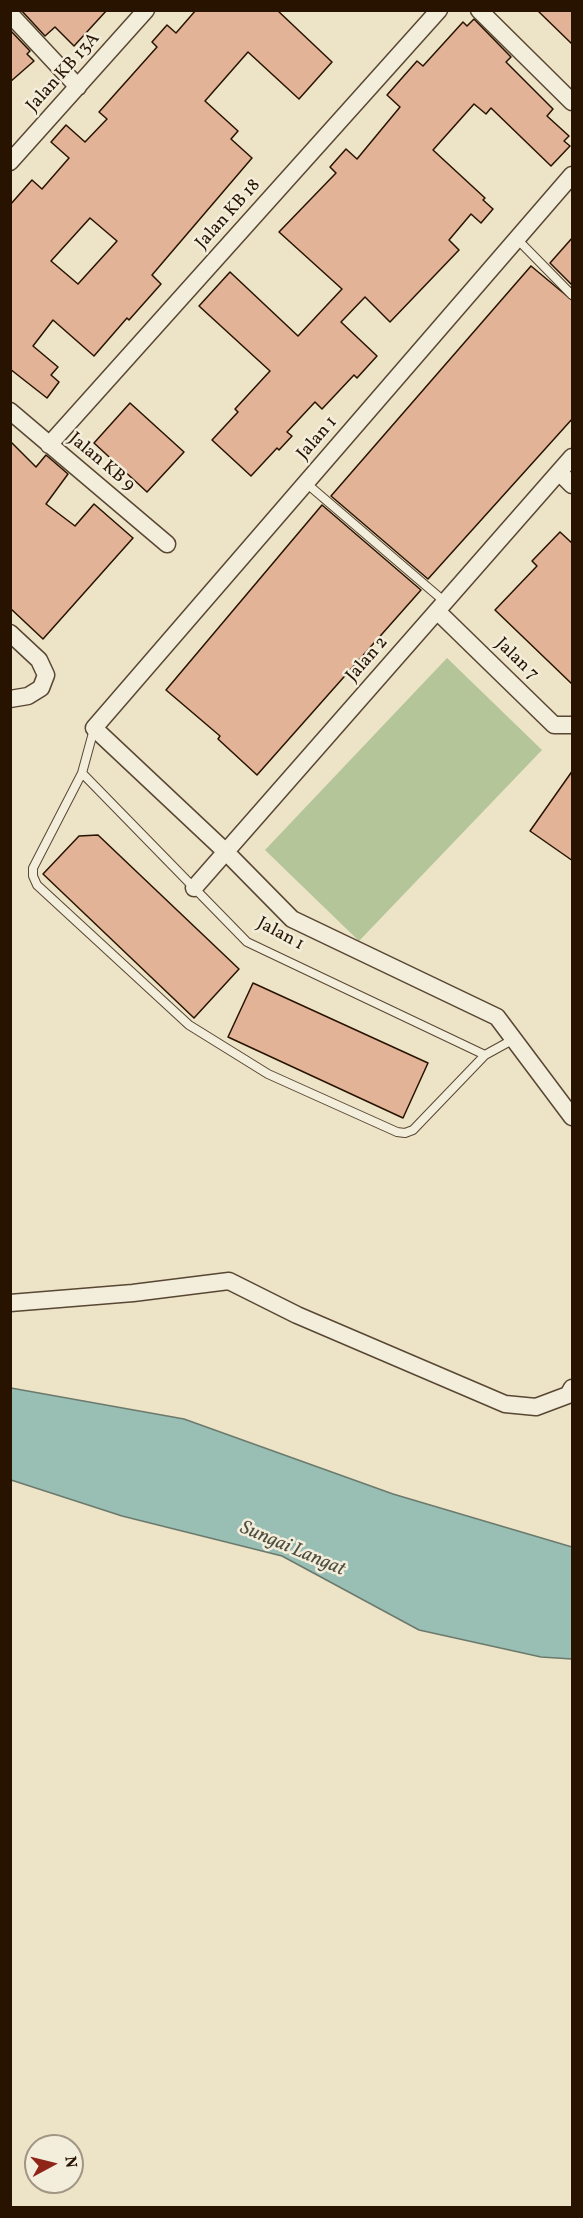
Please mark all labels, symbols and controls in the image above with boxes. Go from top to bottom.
street label: Jalan KB 13A [23,29,105,117]
street label: Jalan KB 18 [192,176,266,254]
street label: Jalan 1 [293,413,343,465]
street label: Jalan KB 9 [63,429,139,497]
street label: Jalan 2 [342,633,394,687]
street label: Jalan 7 [490,634,542,686]
street label: Jalan 1 [253,914,307,956]
water label: Sungai Langat [236,1517,348,1583]
north arrow [24,2134,84,2194]
text: N [58,2155,82,2169]

